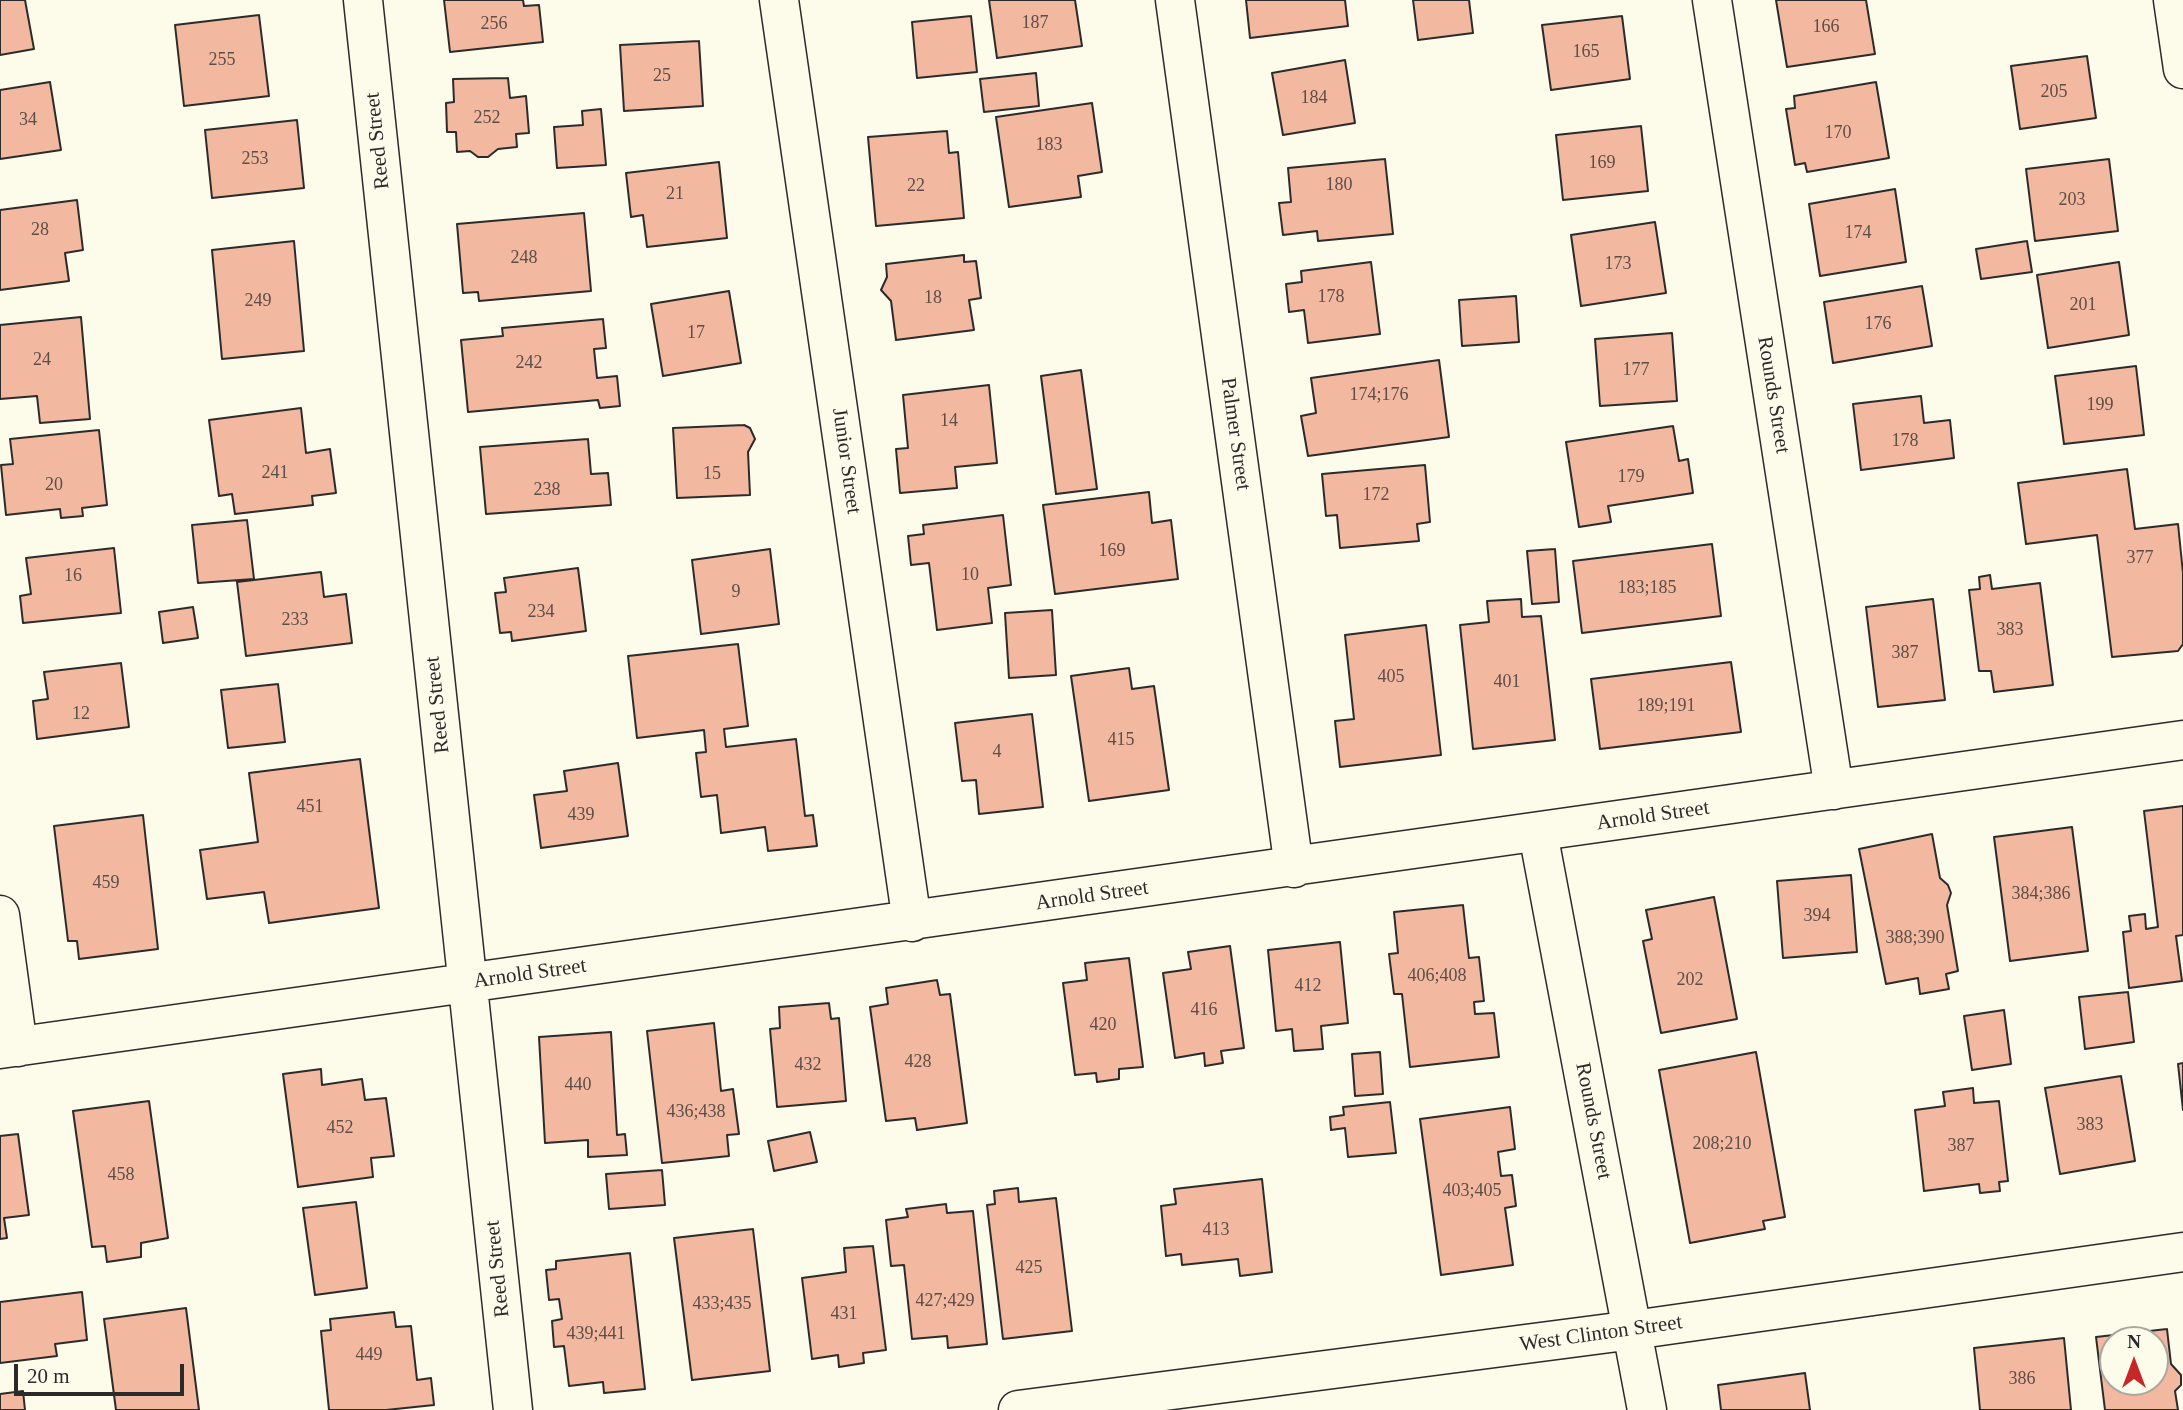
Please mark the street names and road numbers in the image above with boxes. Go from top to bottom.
street label: Reed Street [360,91,396,191]
street label: Rounds Street [1751,335,1795,455]
street label: Palmer Street [1215,376,1255,492]
street label: Junior Street [826,406,866,516]
street label: Reed Street [420,655,456,755]
street label: Arnold Street [1595,796,1711,836]
street label: Arnold Street [1034,876,1150,916]
street label: Arnold Street [472,954,588,994]
street label: Rounds Street [1569,1060,1617,1182]
street label: Reed Street [480,1219,516,1319]
street label: West Clinton Street [1518,1310,1684,1358]

